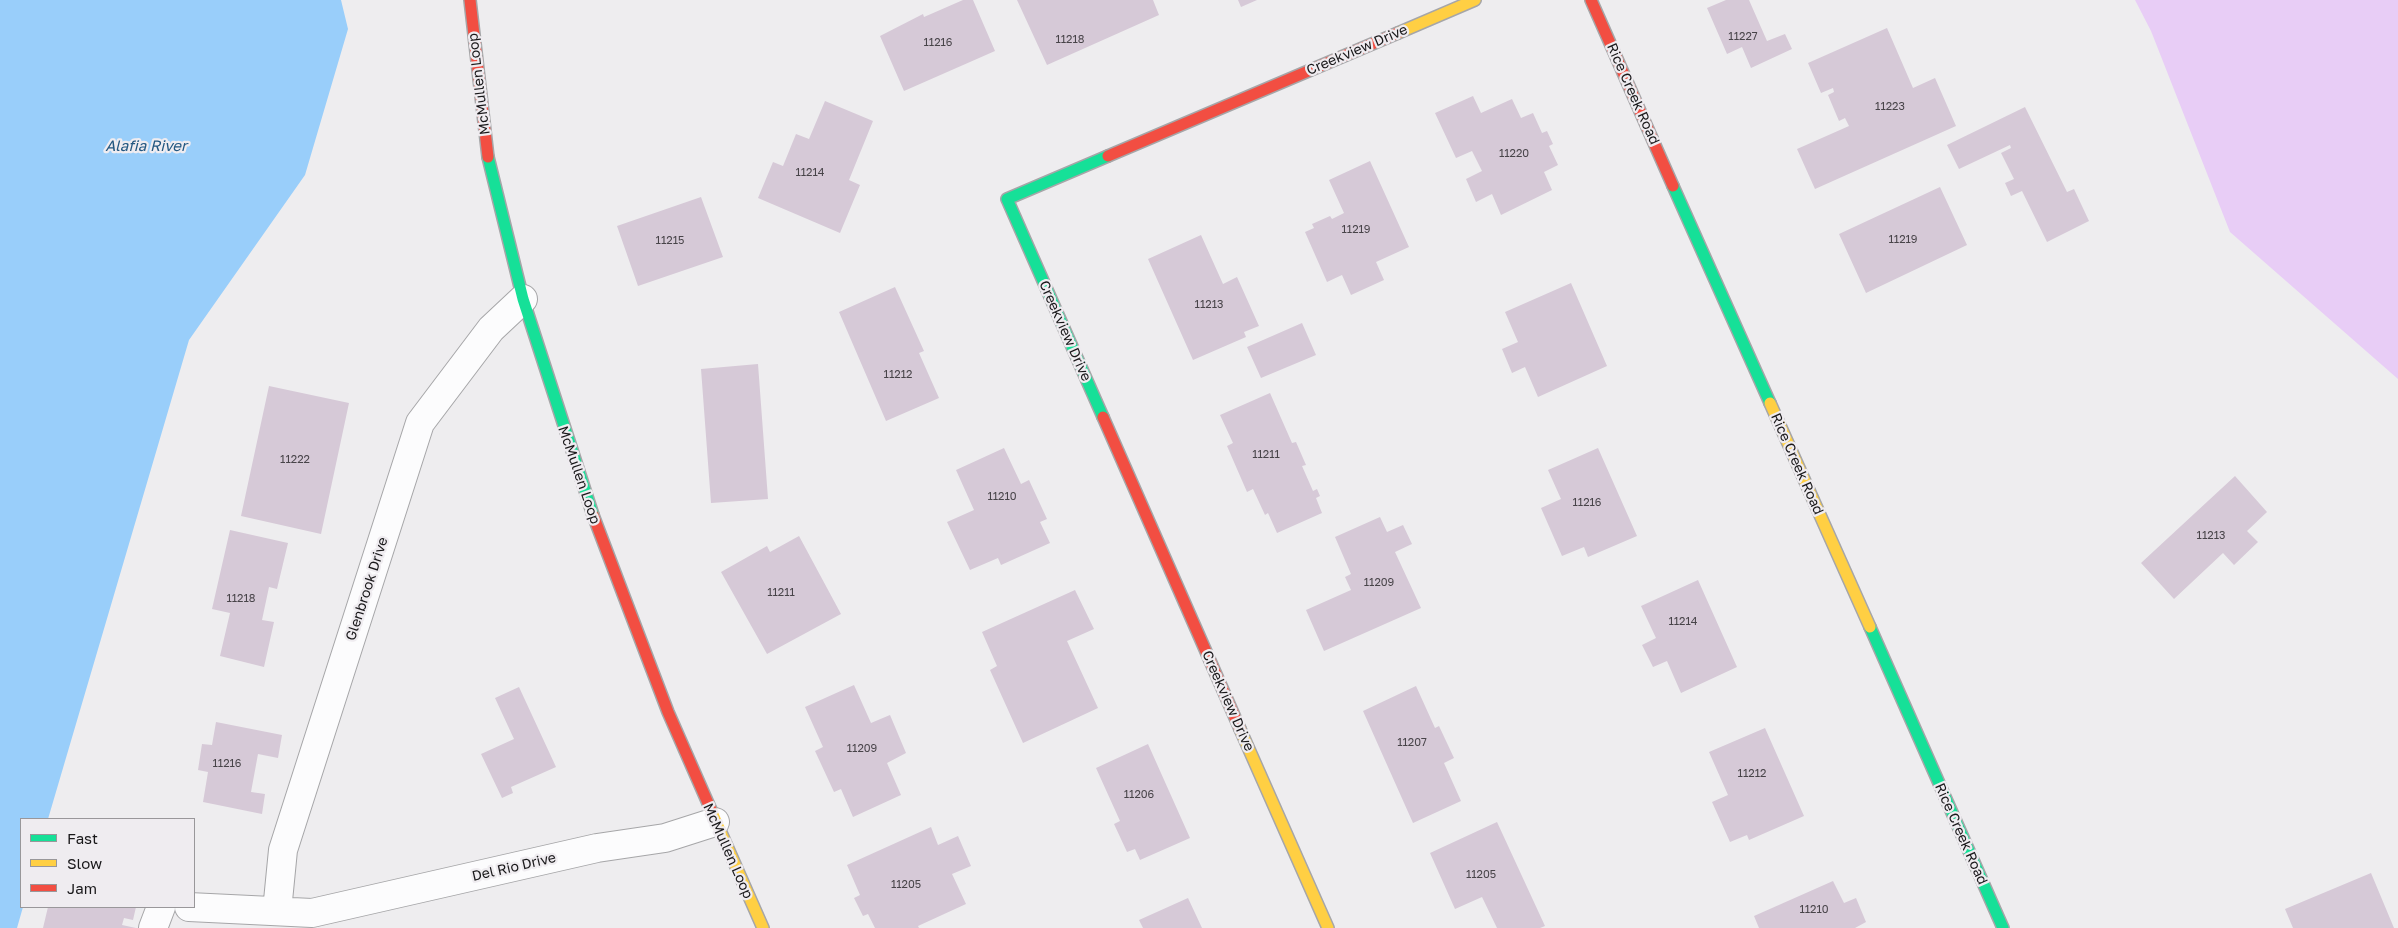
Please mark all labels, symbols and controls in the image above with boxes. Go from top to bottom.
street label: Creekview Drive [1304,21,1410,79]
house number: 11227 [1728,30,1758,44]
street label: McMullen Loop [464,32,494,136]
house number: 11218 [1055,33,1085,47]
house number: 11216 [923,36,953,50]
street label: Rice Creek Road [1603,41,1663,147]
house number: 11223 [1875,100,1905,114]
water label: Alafia River [105,137,187,155]
house number: 11220 [1499,147,1529,161]
house number: 11214 [795,166,825,180]
house number: 11219 [1341,223,1371,237]
house number: 11219 [1888,233,1918,247]
house number: 11215 [656,234,684,248]
street label: Creekview Drive [1035,278,1095,384]
house number: 11213 [1195,298,1223,312]
house number: 11212 [884,368,912,382]
street label: Rice Creek Road [1767,411,1827,517]
street label: McMullen Loop [554,424,604,526]
house number: 11211 [1252,448,1280,462]
house number: 11222 [280,453,310,467]
house number: 11210 [987,490,1017,504]
house number: 11216 [1572,496,1602,510]
house number: 11213 [2197,529,2225,543]
street label: Glenbrook Drive [342,535,392,643]
house number: 11209 [1364,576,1394,590]
house number: 11211 [767,586,795,600]
house number: 11218 [226,592,256,606]
house number: 11214 [1668,615,1698,629]
street label: Creekview Drive [1198,648,1258,754]
house number: 11207 [1397,736,1427,750]
house number: 11209 [847,742,877,756]
house number: 11216 [212,757,242,771]
house number: 11212 [1738,767,1766,781]
street label: Rice Creek Road [1931,781,1991,887]
house number: 11206 [1124,788,1154,802]
street label: McMullen Loop [699,801,757,901]
legend [20,818,195,908]
text: Fast [67,829,98,847]
street label: Del Rio Drive [470,849,558,885]
text: Slow [67,854,102,872]
house number: 11205 [1466,868,1496,882]
house number: 11205 [891,878,921,892]
text: Jam [67,879,97,897]
house number: 11210 [1799,903,1829,917]

